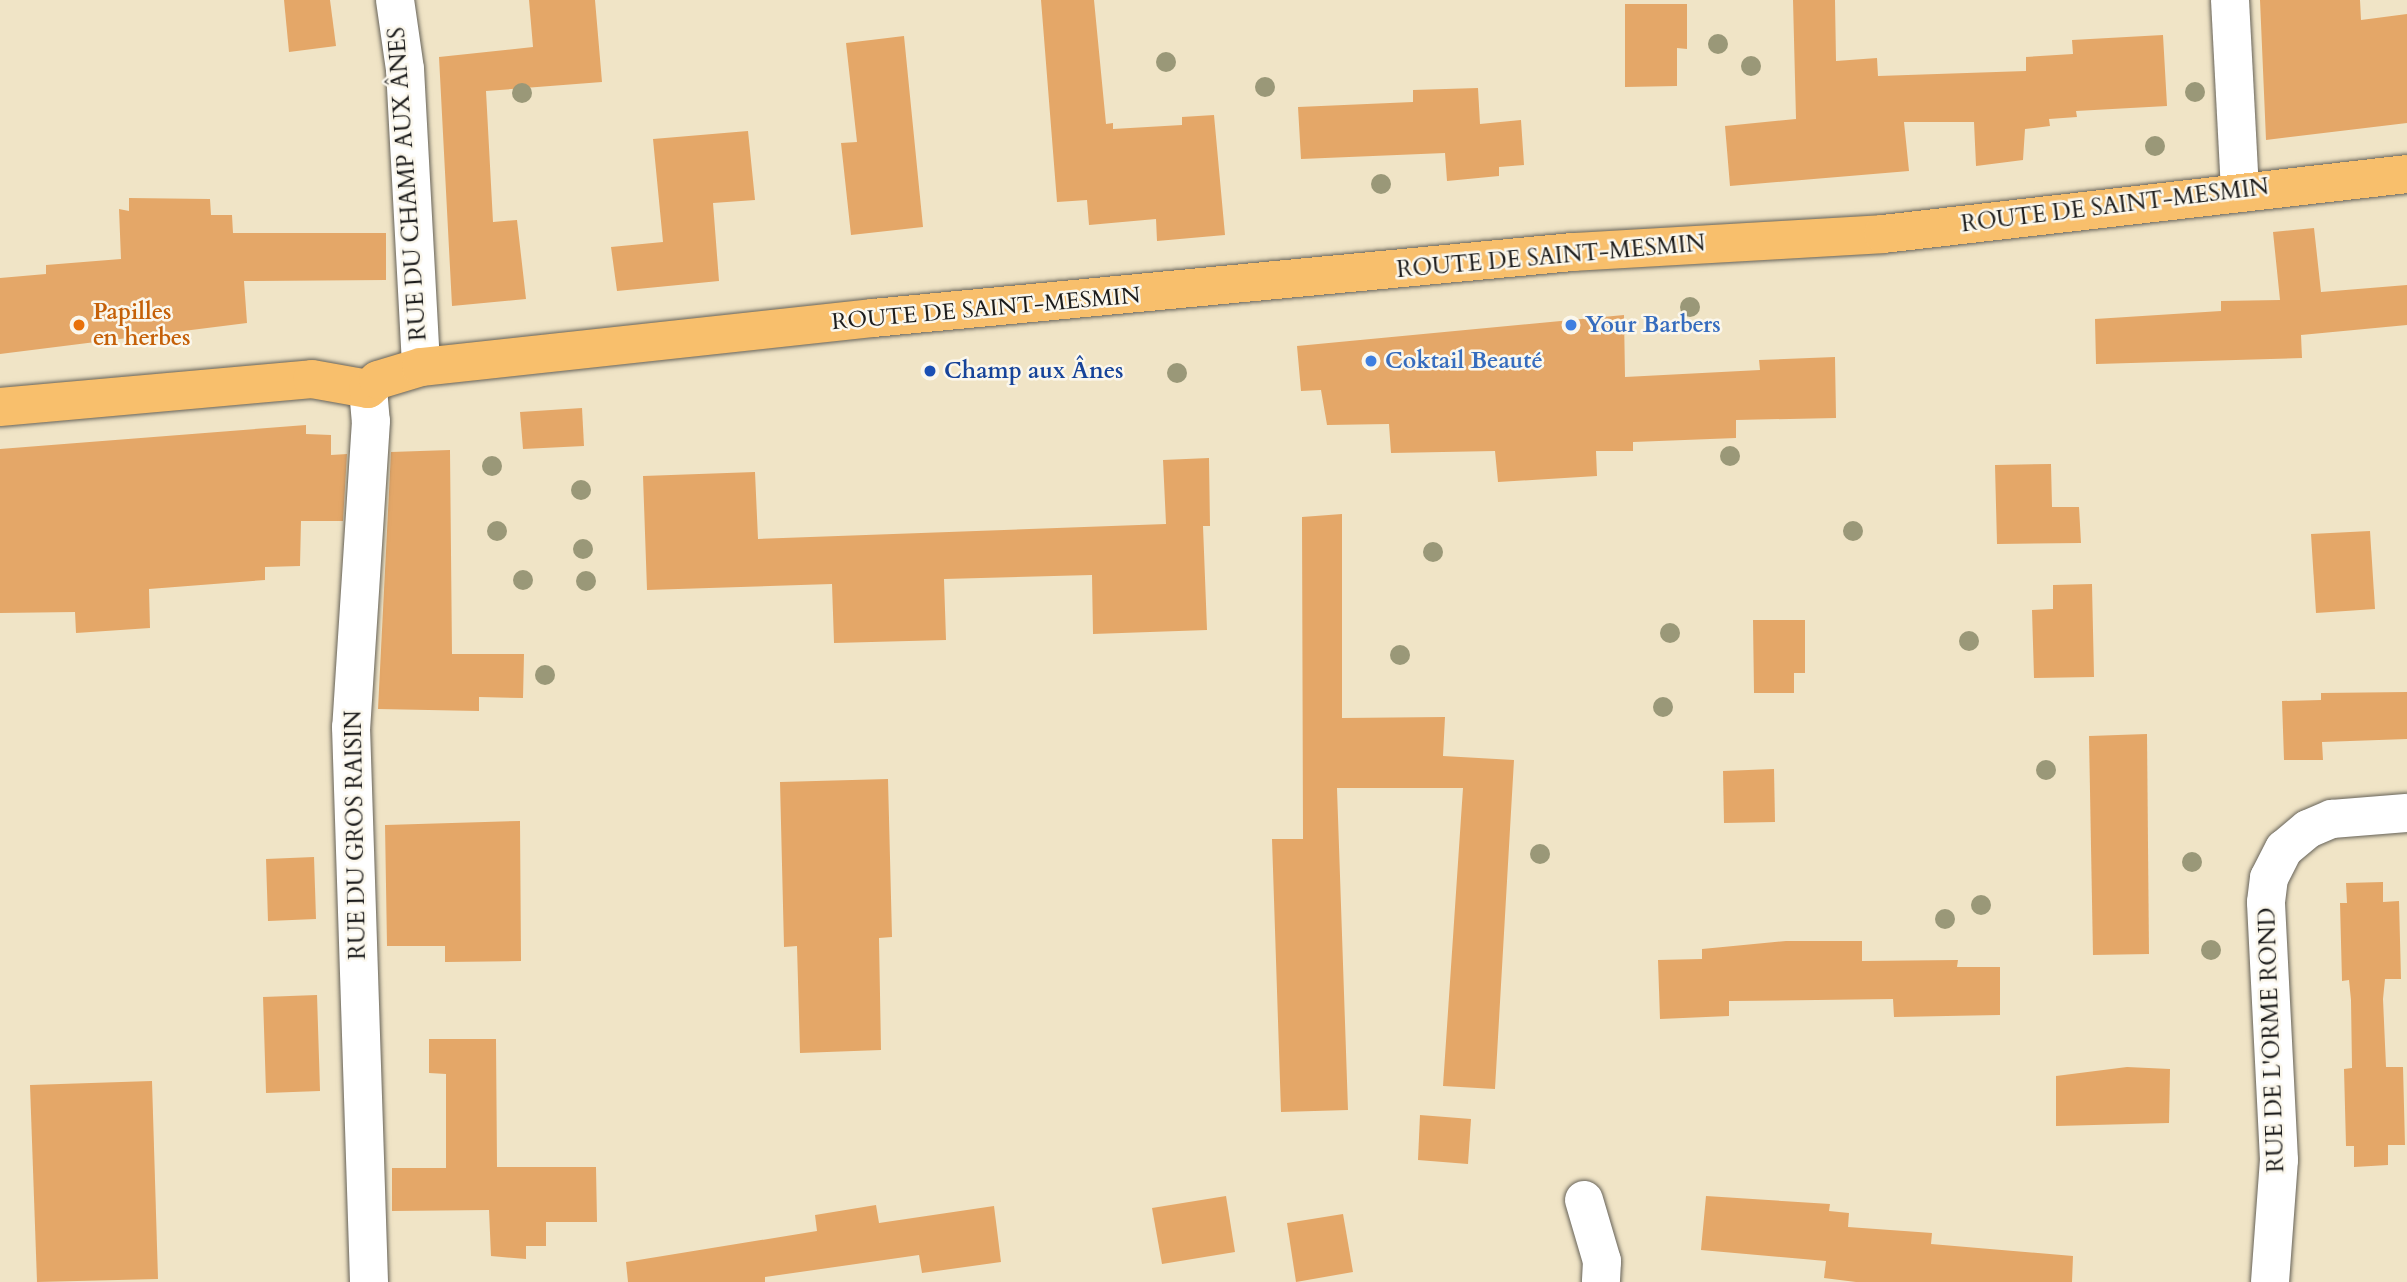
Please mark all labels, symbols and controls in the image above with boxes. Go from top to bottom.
street label: RUE DU CHAMP AUX ÂNES [383,26,433,342]
street label: ROUTE DE SAINT-MESMIN [1960,173,2270,239]
street label: ROUTE DE SAINT-MESMIN [1395,230,1707,284]
street label: ROUTE DE SAINT-MESMIN [830,282,1142,336]
place label: Papilles en herbes [93,298,191,352]
place label: Your Barbers [1585,311,1721,339]
marker: Papilles en herbes [71,317,87,333]
marker: Your Barbers [1563,317,1579,333]
place label: Coktail Beauté [1385,347,1543,375]
marker: Coktail Beauté [1363,353,1379,369]
place label: Champ aux Ânes [944,357,1124,385]
marker: Champ aux Ânes [922,363,938,379]
street label: RUE DU GROS RAISIN [340,710,372,960]
street label: RUE DE L'ORME ROND [2254,907,2290,1173]

